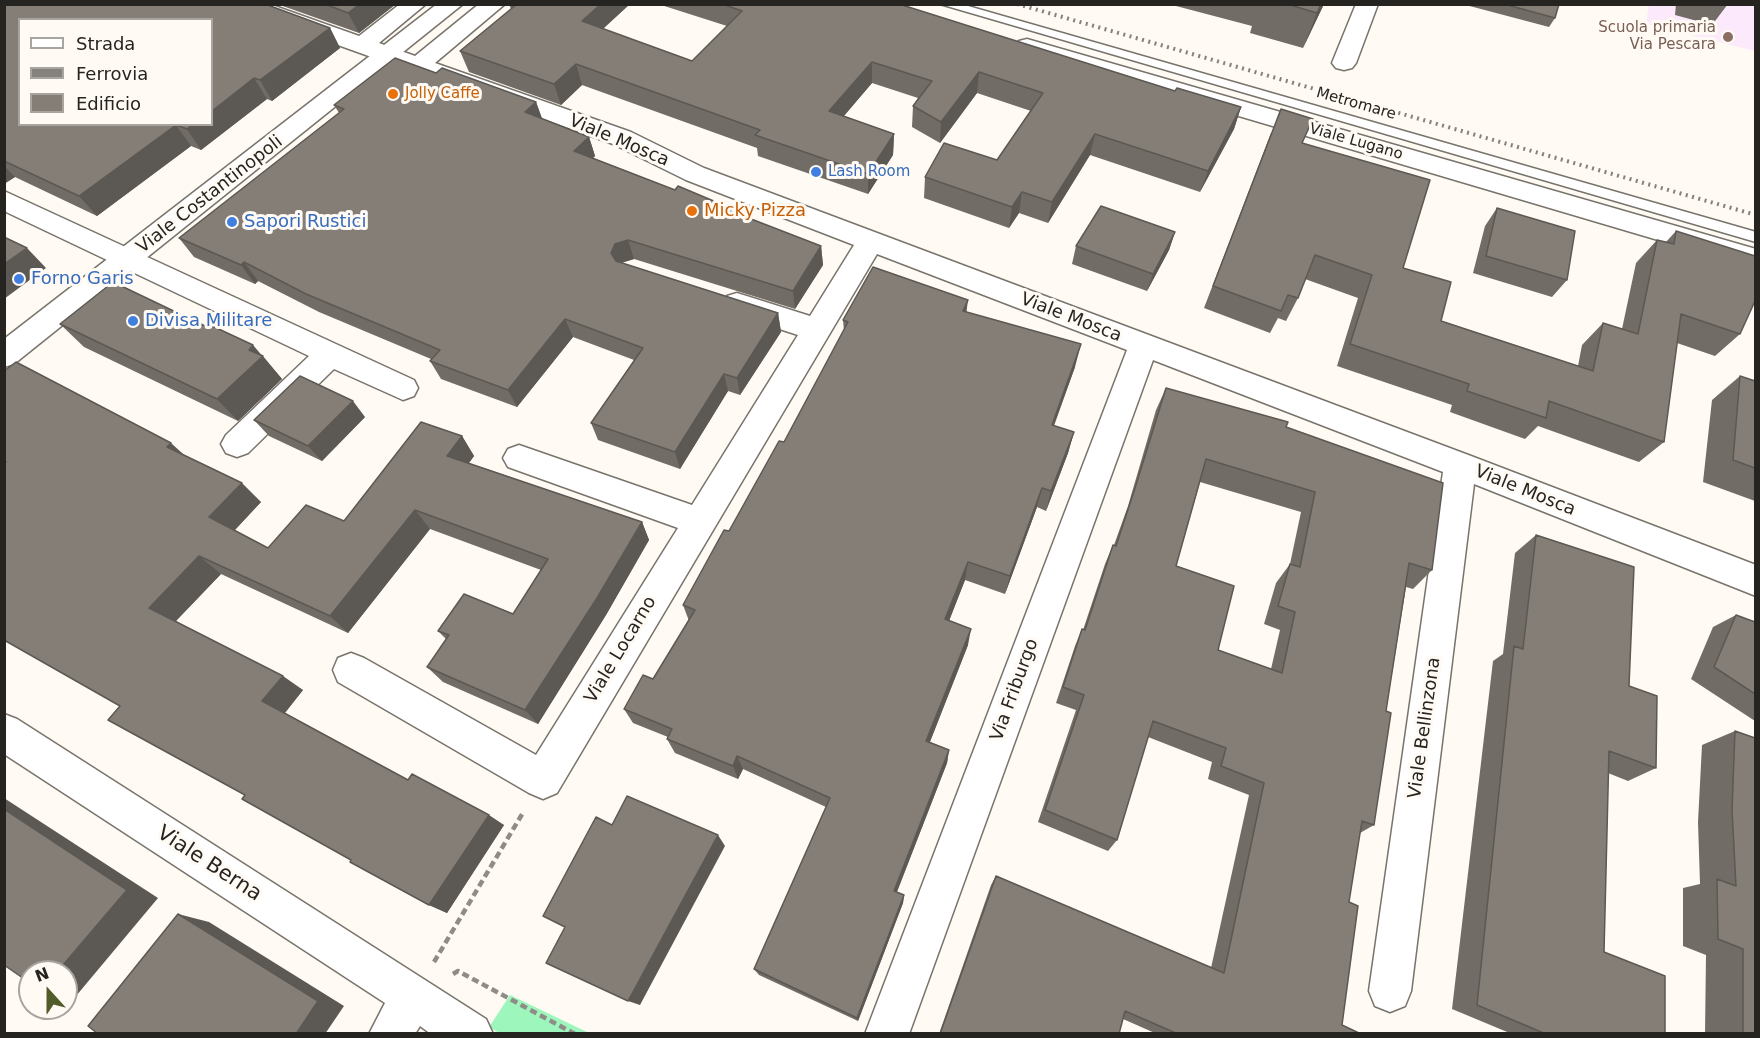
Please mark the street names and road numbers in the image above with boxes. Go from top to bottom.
street label: Metromare [1314,84,1398,124]
street label: Viale Mosca [566,110,672,172]
street label: Viale Lugano [1307,120,1405,164]
street label: Viale Costantinopoli [133,131,287,259]
street label: Viale Mosca [1017,289,1125,347]
street label: Viale Mosca [1472,461,1578,521]
street label: Viale Locarno [581,593,661,707]
street label: Via Friburgo [986,636,1044,744]
street label: Viale Bellinzona [1404,656,1446,800]
street label: Viale Berna [152,821,266,907]

